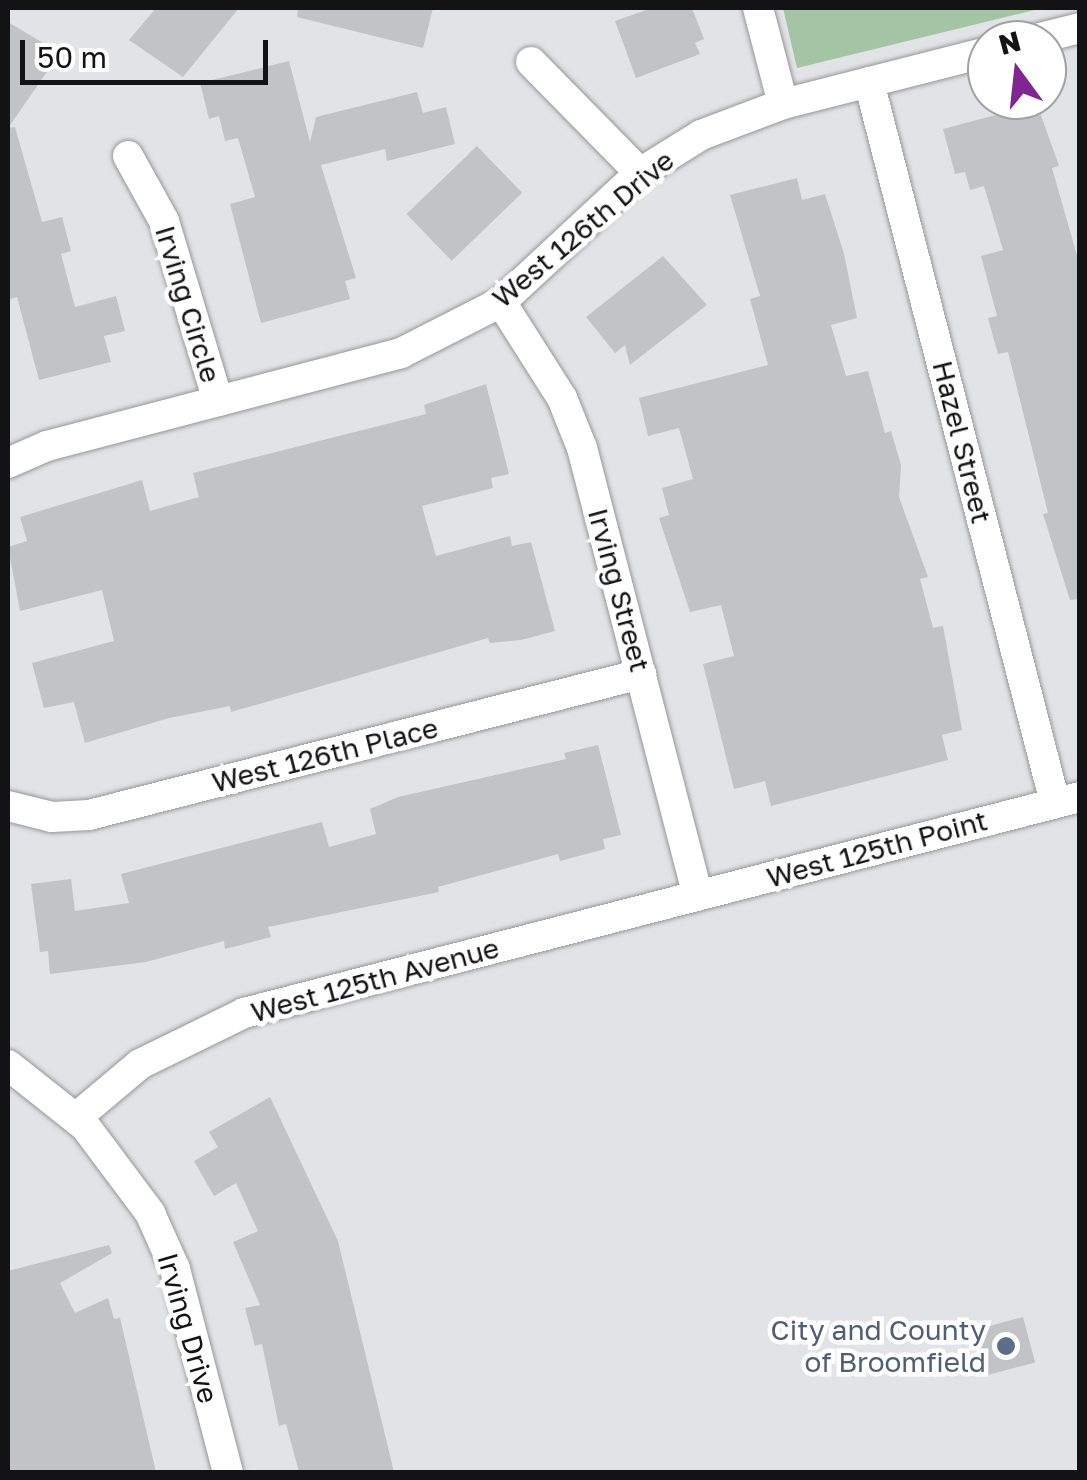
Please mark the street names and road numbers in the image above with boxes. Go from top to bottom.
street label: West 126th Drive [485,143,681,315]
street label: Irving Circle [148,221,228,387]
street label: Hazel Street [926,357,998,527]
street label: Irving Street [581,504,657,676]
street label: West 126th Place [208,711,442,799]
street label: West 125th Point [763,803,991,895]
street label: West 125th Avenue [247,931,503,1029]
street label: Irving Drive [151,1249,225,1407]

